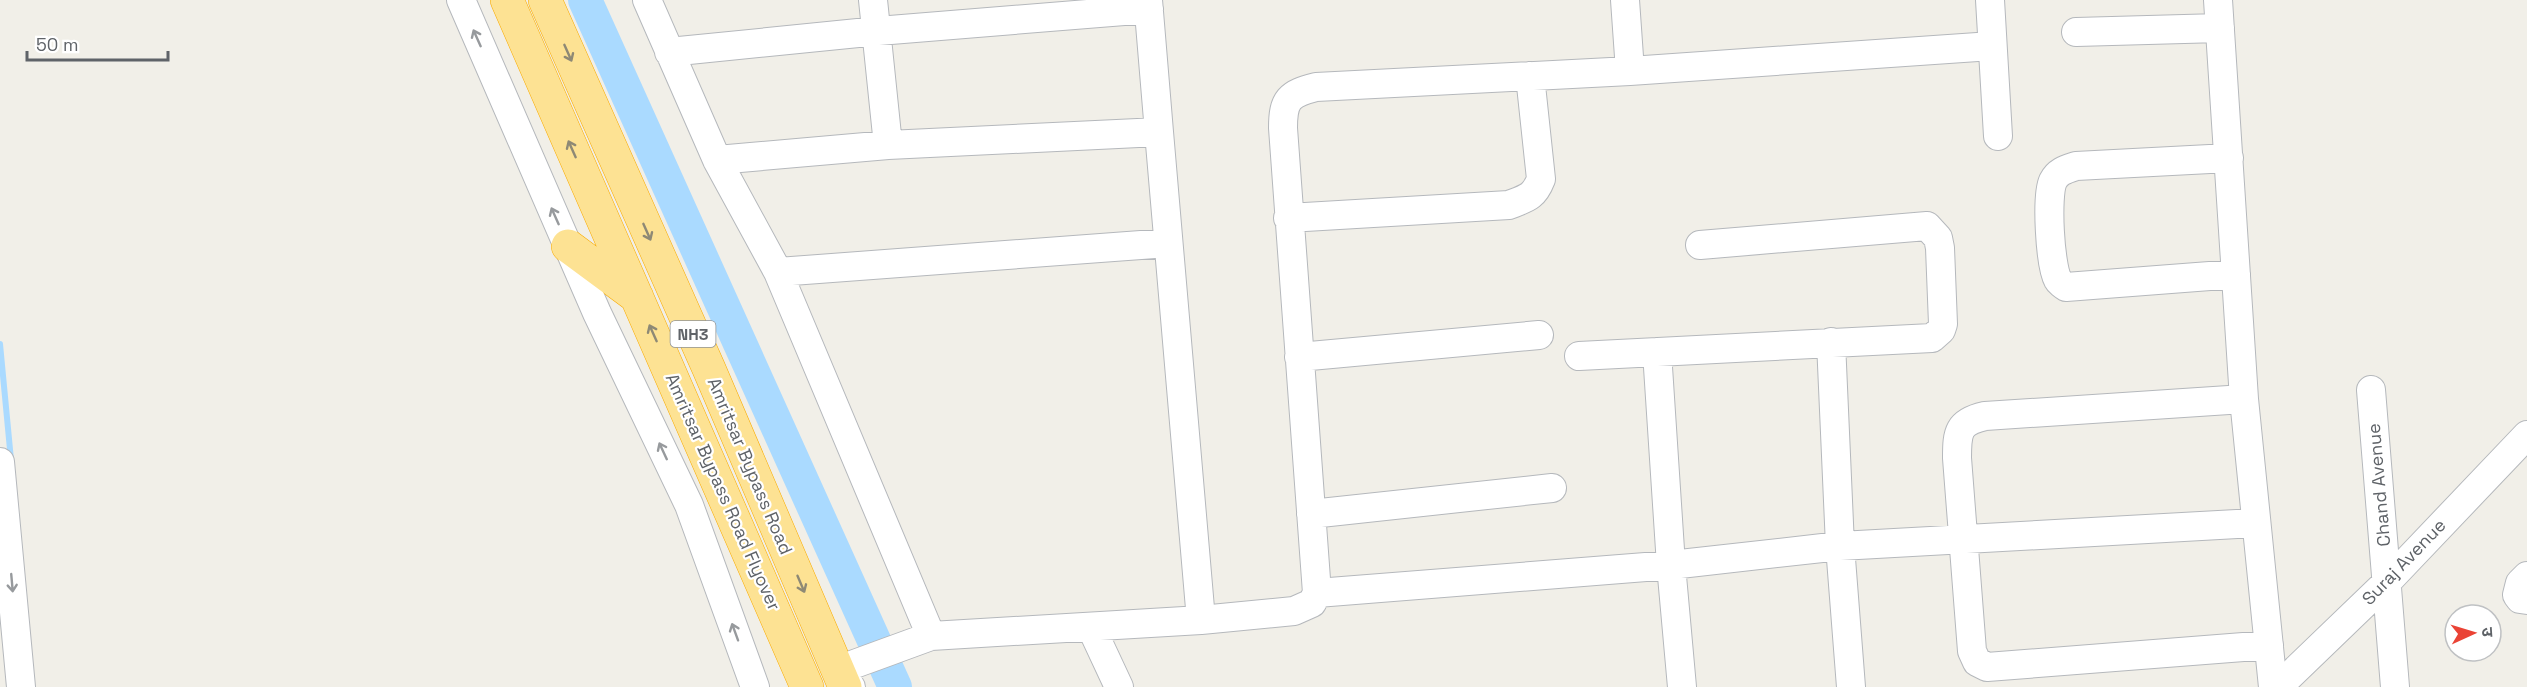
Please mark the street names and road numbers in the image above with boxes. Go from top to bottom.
road number: NH3 [670,321,716,347]
street label: Amritsar Bypass Road Flyover [661,370,786,614]
street label: Amritsar Bypass Road [703,374,798,558]
street label: Chand Avenue [2362,423,2395,548]
street label: Suraj Avenue [2357,514,2451,610]

